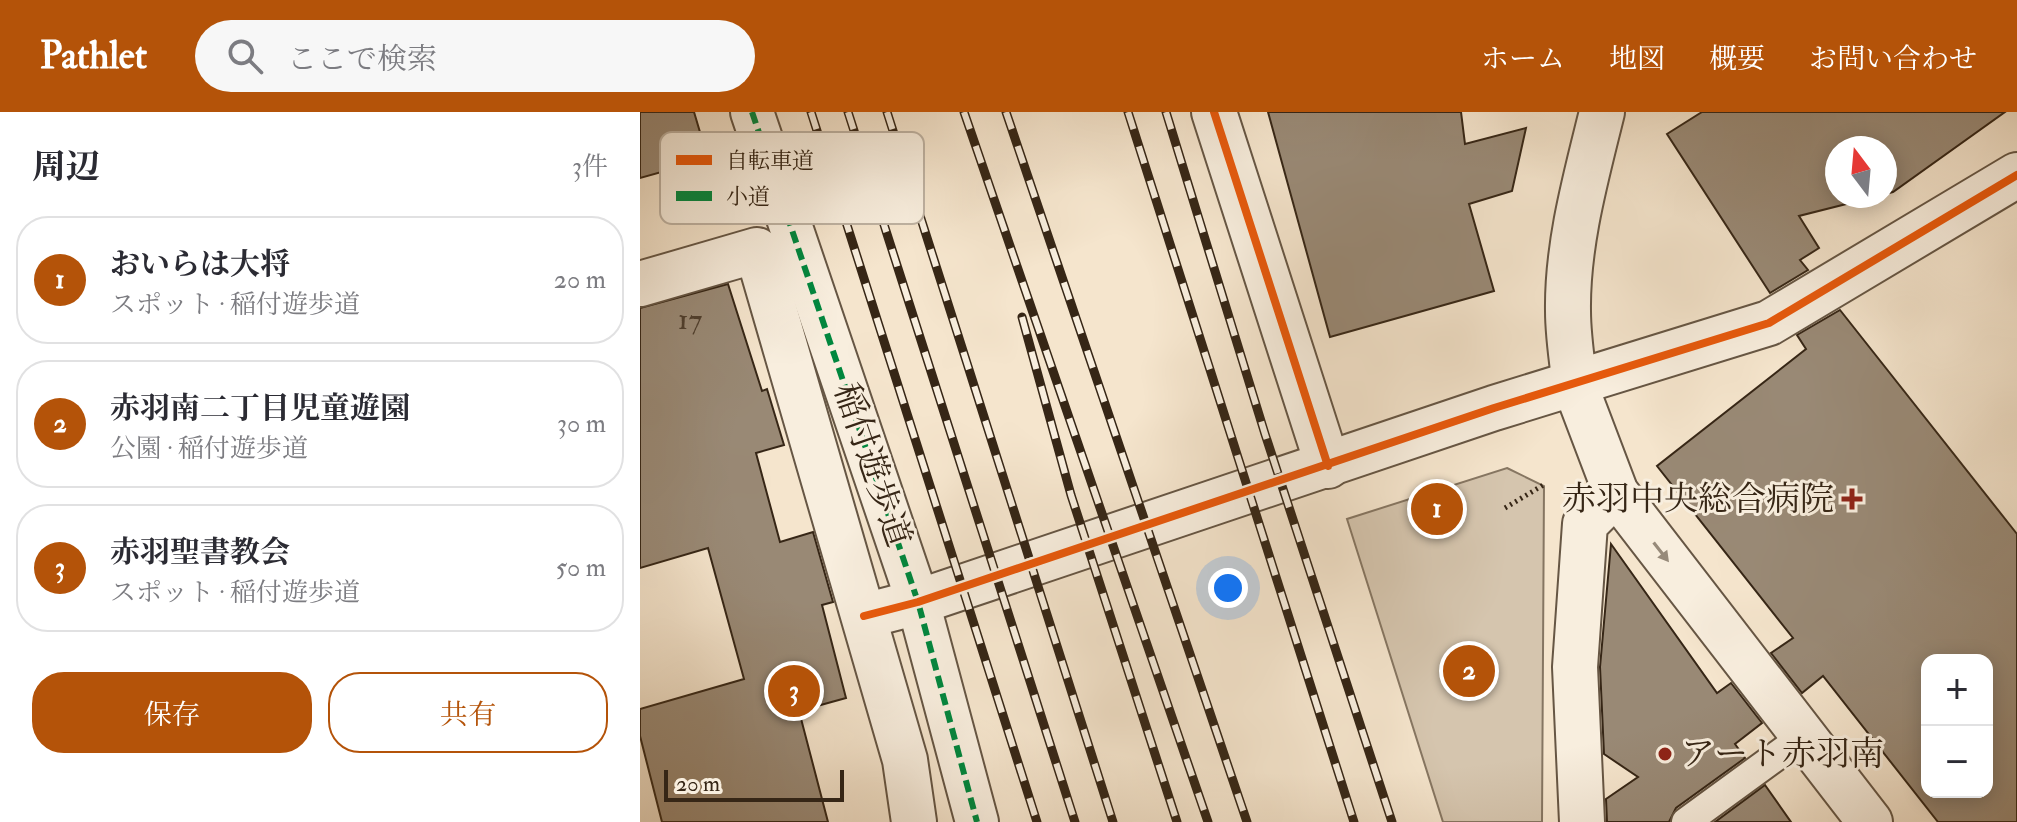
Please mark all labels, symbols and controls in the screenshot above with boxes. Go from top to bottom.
search box [195,20,755,92]
text: Pathlet [40,32,147,80]
icon: search [223,34,267,78]
text: ここで検索 [287,41,437,78]
text: ホーム [1481,42,1565,77]
text: 地図 [1609,42,1665,77]
text: 概要 [1709,42,1765,77]
text: お問い合わせ [1809,42,1977,77]
legend [660,132,924,224]
north arrow [1825,136,1897,208]
text: 周辺 [32,146,100,189]
text: 自転車道 [726,147,814,175]
text: 3件 [572,151,608,183]
text: 小道 [726,183,770,211]
text: おいらは大将 [110,246,290,283]
text: 1 [55,264,65,296]
text: 20 m [554,264,606,296]
text: スポット · 稲付遊歩道 [110,289,360,321]
house number: 17 [678,301,702,338]
street label: 稲付遊歩道 [824,378,920,552]
text: 赤羽南二丁目児童遊園 [110,390,410,427]
text: 2 [53,408,67,440]
text: 30 m [557,408,606,440]
text: 公園 · 稲付遊歩道 [110,433,308,465]
place label: 赤羽中央総合病院 [1562,478,1834,521]
pin: 1 [1411,479,1463,539]
marker: 赤羽中央総合病院 [1841,488,1863,510]
text: 赤羽聖書教会 [110,534,290,571]
one-way arrow [1653,541,1669,562]
text: 3 [55,552,65,584]
text: 50 m [556,552,606,584]
your location [1208,568,1248,608]
text: スポット · 稲付遊歩道 [110,577,360,609]
pin: 2 [1443,641,1495,701]
map controls [1921,654,1993,798]
button: + [1921,654,1993,726]
pin: 3 [768,661,820,721]
button: 保存 [32,672,312,753]
button: 共有 [328,672,608,753]
button: − [1921,726,1993,798]
place label: アート赤羽南 [1681,733,1884,776]
marker: アート赤羽南 [1656,745,1674,763]
scale bar [664,766,844,802]
text: 20 m [676,770,720,798]

